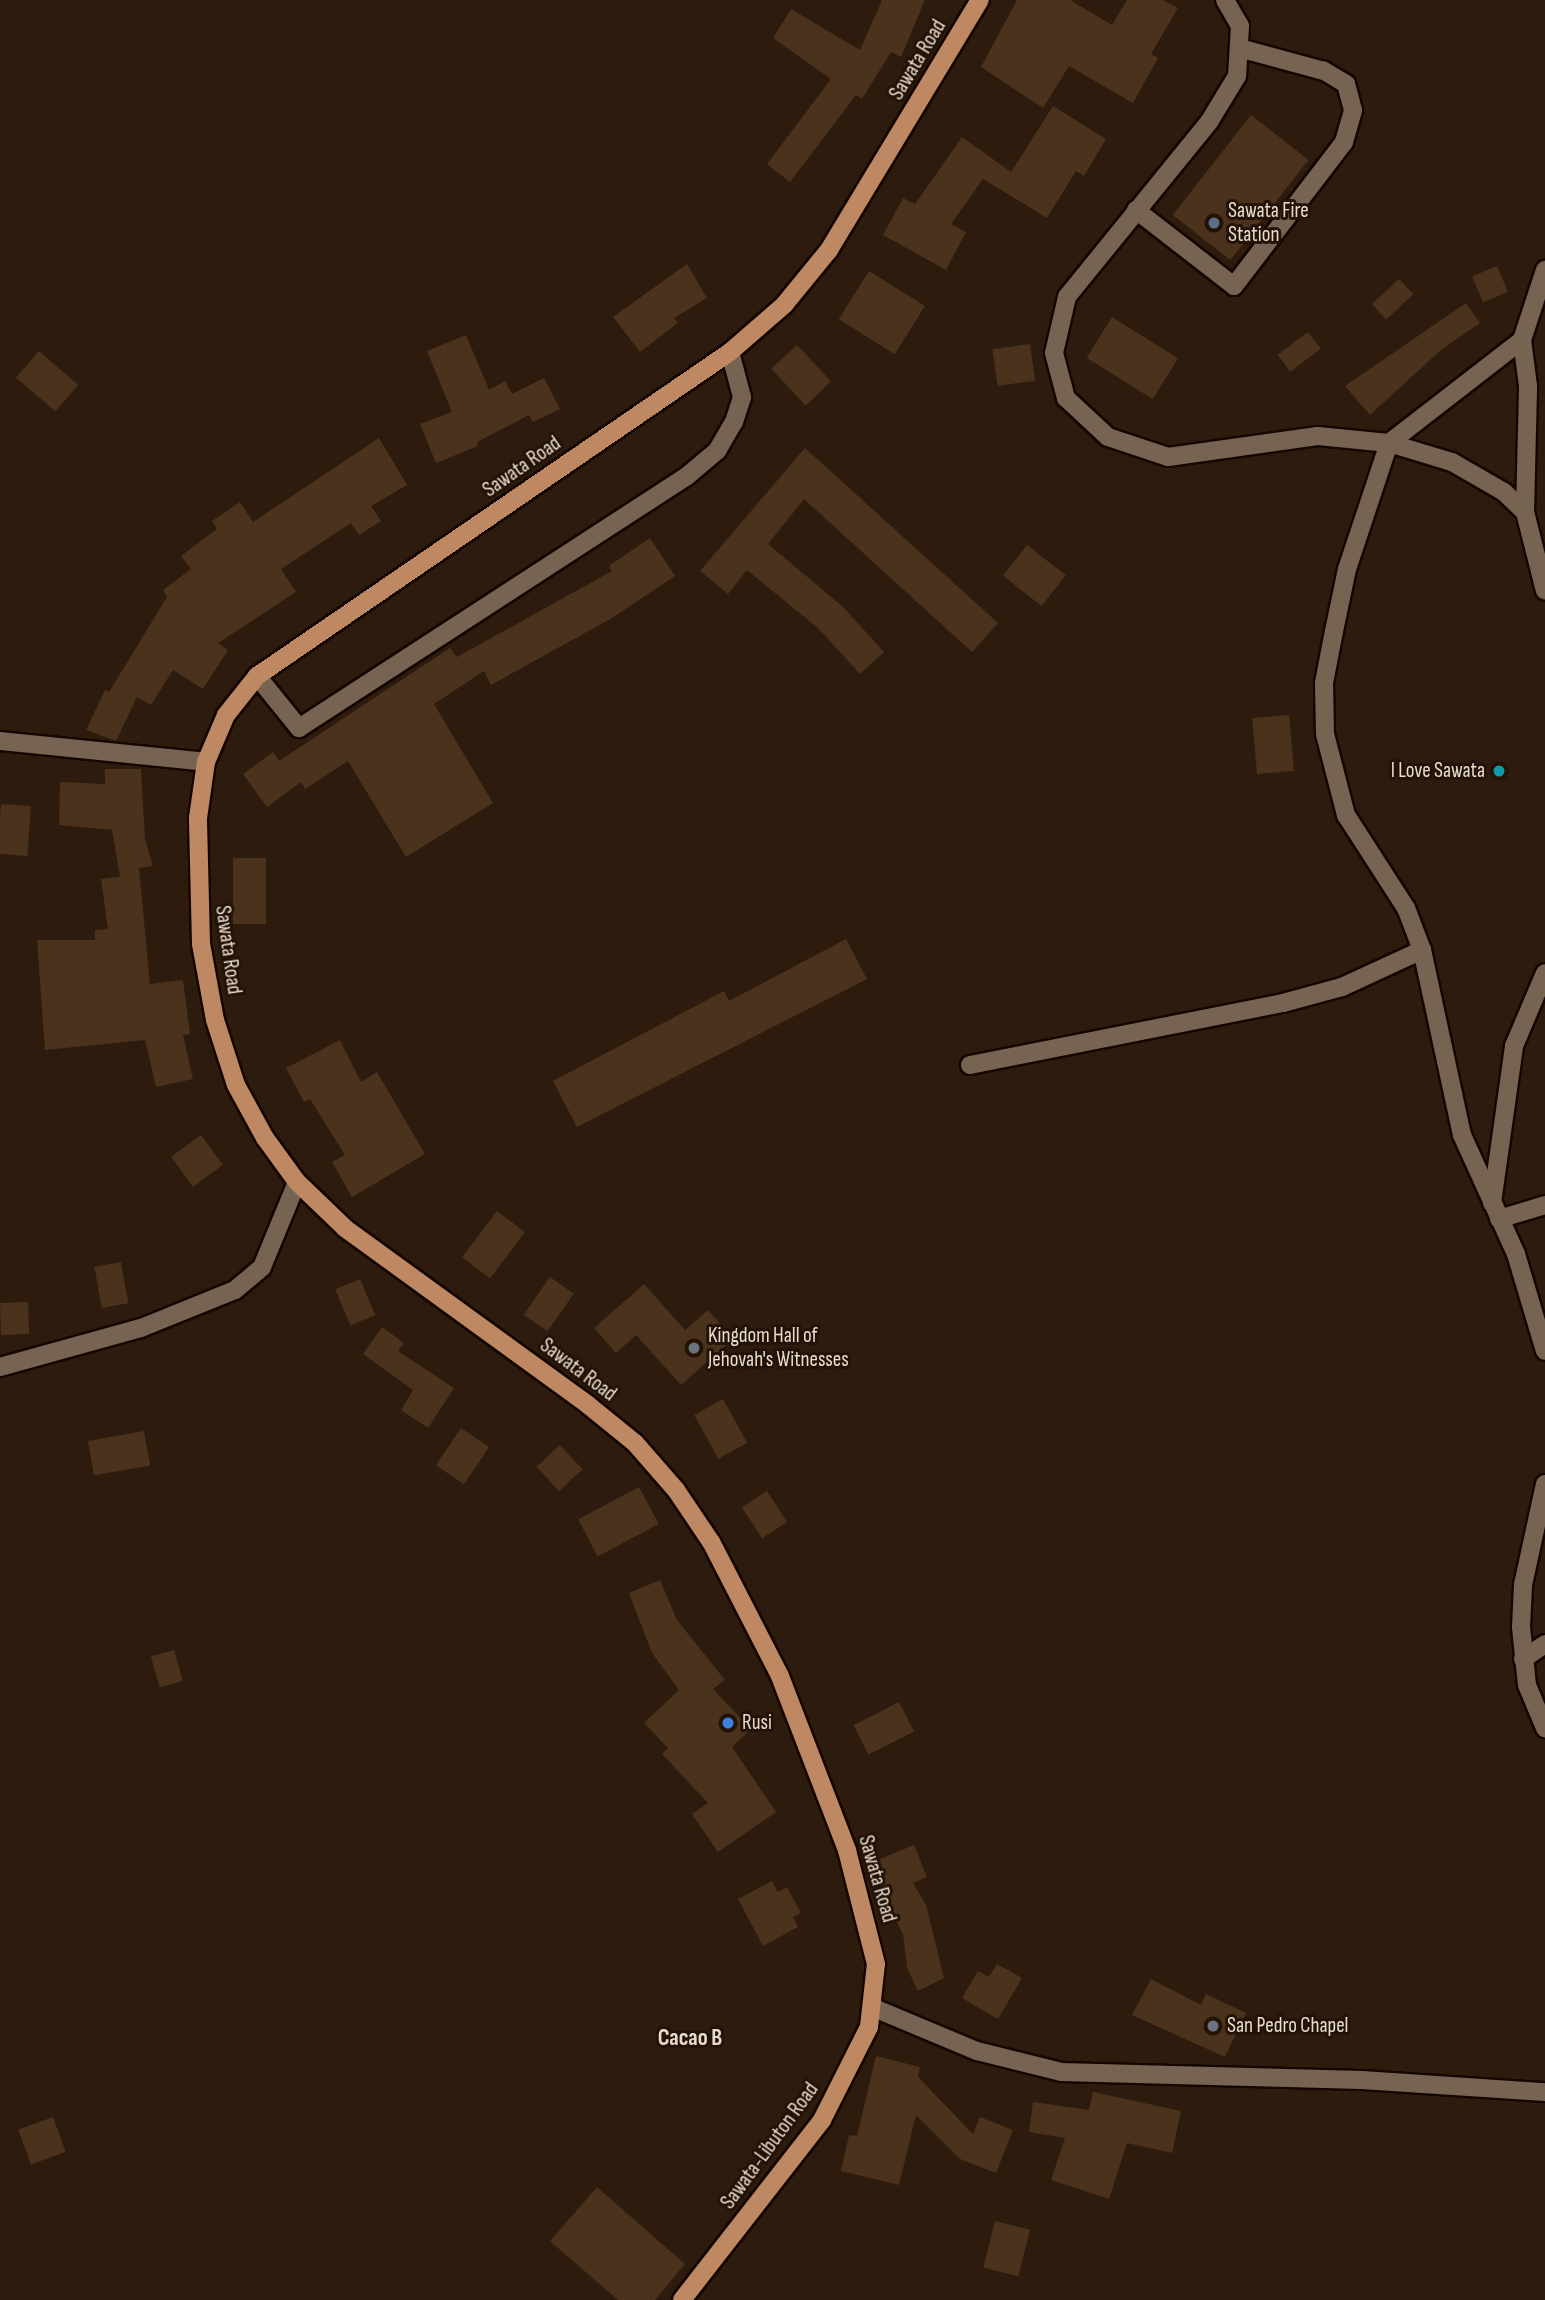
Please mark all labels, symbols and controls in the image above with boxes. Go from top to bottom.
street label: Sawata Road [884,15,952,105]
place label: Sawata Fire Station [1228,198,1309,248]
marker: Sawata Fire Station [1206,215,1222,231]
street label: Sawata Road [478,431,566,503]
place label: I Love Sawata [1391,758,1485,784]
marker: I Love Sawata [1491,763,1507,779]
street label: Sawata Road [209,904,247,996]
place label: Kingdom Hall of Jehovah's Witnesses [708,1323,849,1373]
street label: Sawata Road [535,1333,621,1407]
marker: Kingdom Hall of Jehovah's Witnesses [686,1340,702,1356]
place label: Rusi [742,1710,772,1736]
marker: Rusi [720,1715,736,1731]
street label: Sawata Road [853,1833,901,1925]
place label: San Pedro Chapel [1227,2013,1349,2039]
marker: San Pedro Chapel [1205,2018,1221,2034]
district label: Cacao B [658,2024,722,2052]
street label: Sawata-Libuton Road [716,2078,824,2214]

